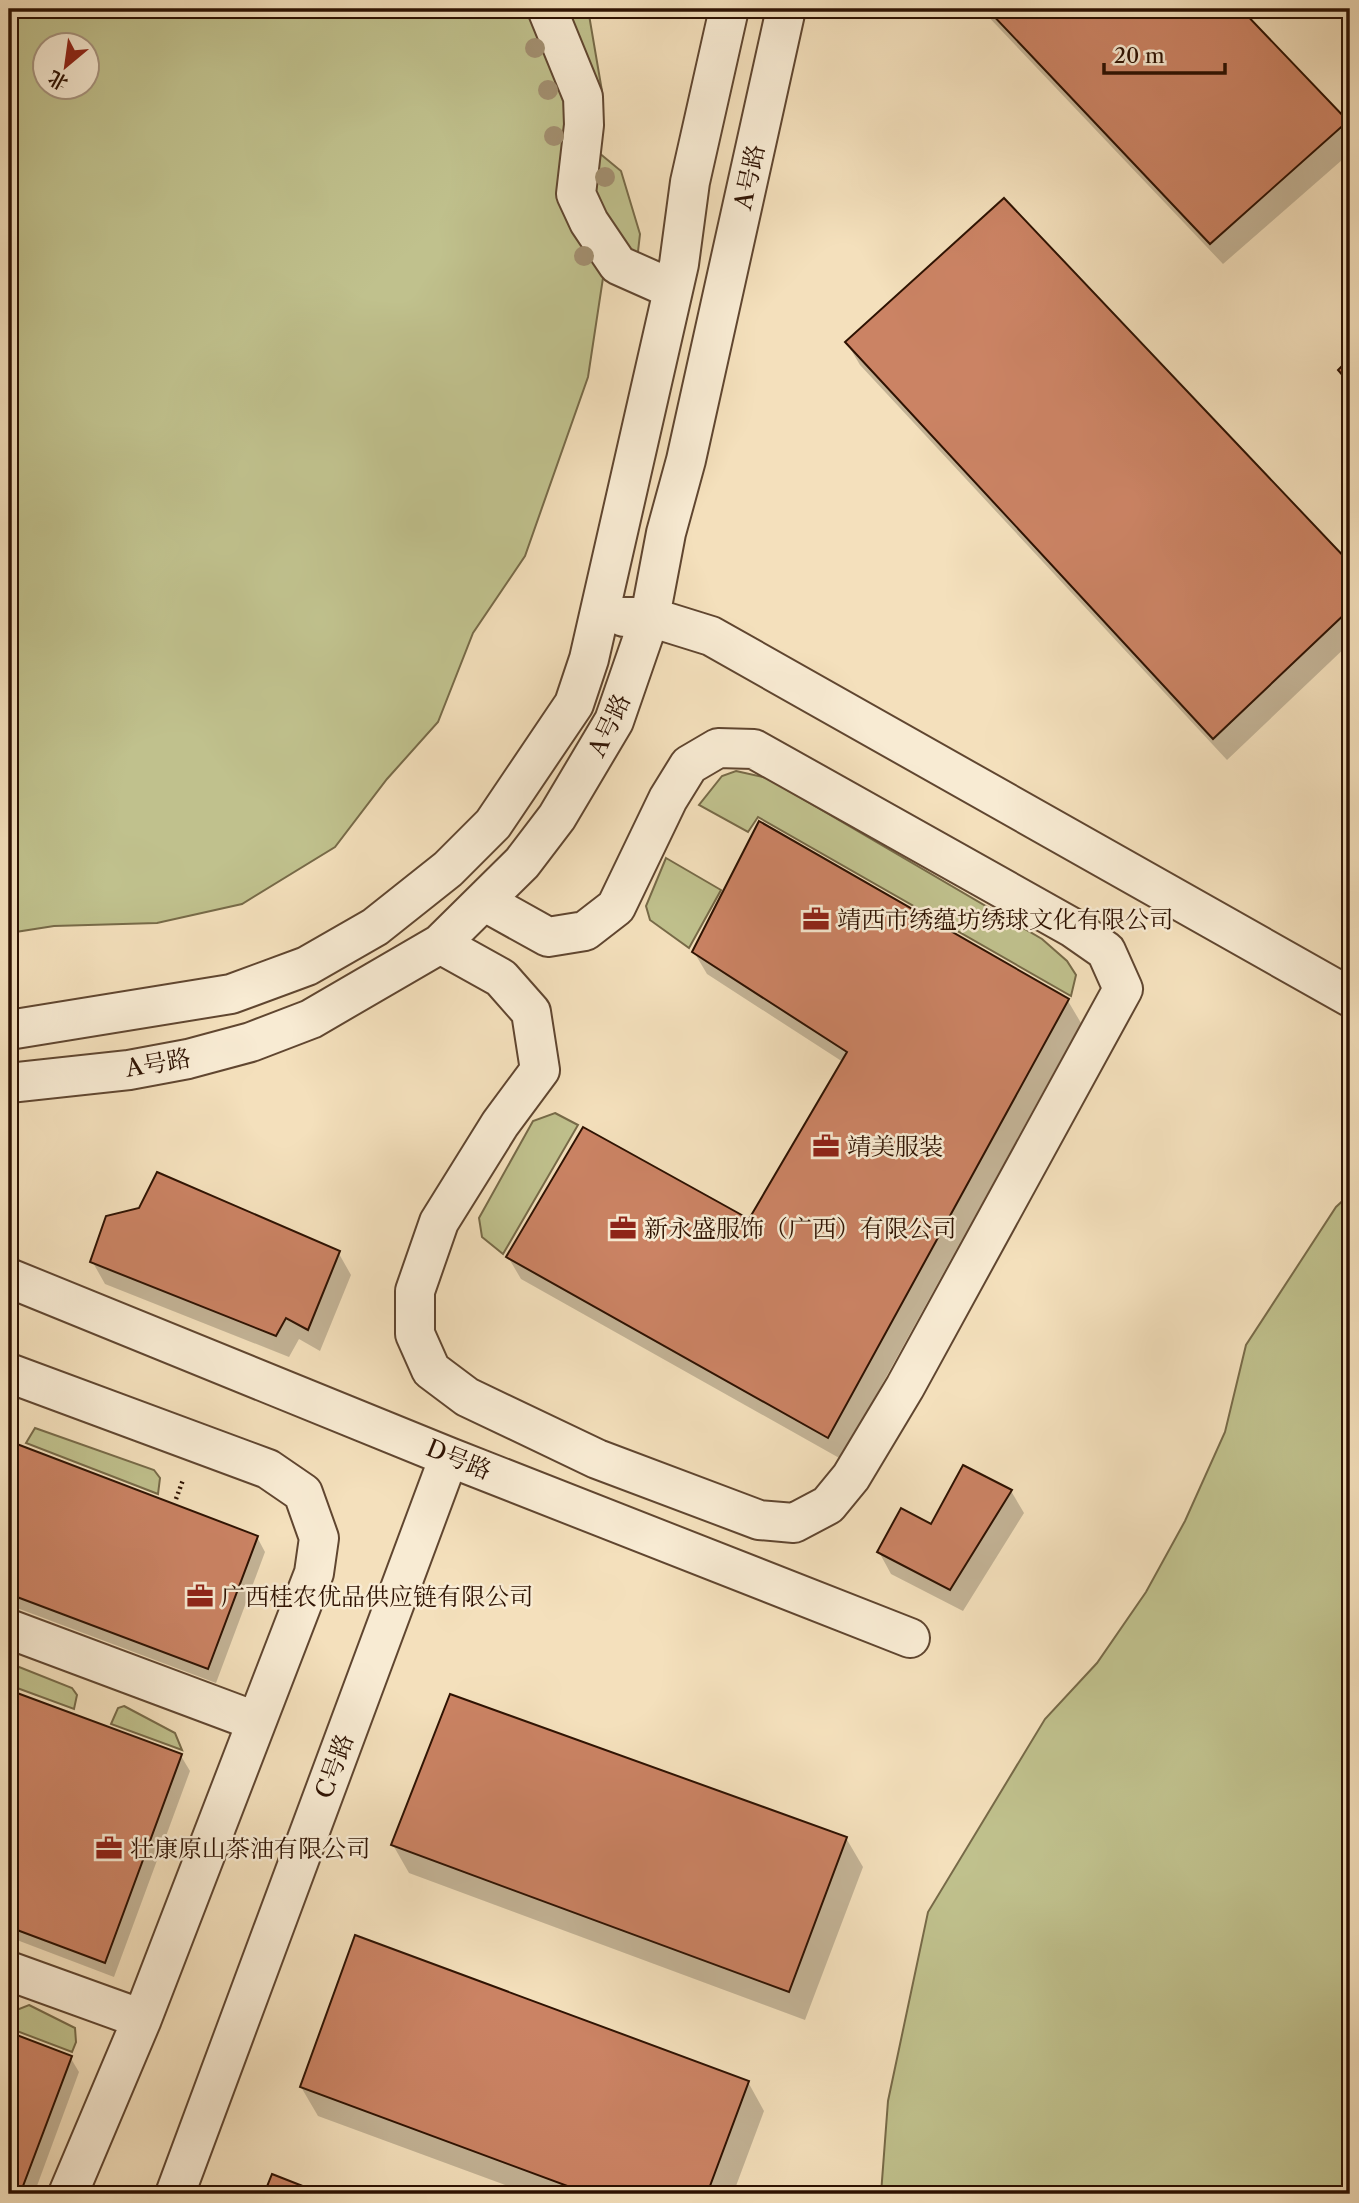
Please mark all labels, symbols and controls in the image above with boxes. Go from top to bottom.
north arrow [32,32,102,102]
scale bar [1104,32,1224,76]
text: 20 m [1114,43,1165,68]
text: 北 [44,66,72,95]
street label: A号路 [728,142,770,213]
street label: A号路 [582,689,636,762]
office icon: 靖西市绣蕴坊绣球文化有限公司 [801,904,831,934]
place label: 靖西市绣蕴坊绣球文化有限公司 [837,905,1173,934]
street label: A号路 [122,1043,193,1083]
office icon: 靖美服装 [811,1131,841,1161]
place label: 靖美服装 [847,1132,943,1161]
office icon: 新永盛服饰（广西）有限公司 [608,1213,638,1243]
place label: 新永盛服饰（广西）有限公司 [644,1214,956,1243]
street label: D号路 [422,1433,496,1485]
office icon: 广西桂农优品供应链有限公司 [185,1581,215,1611]
place label: 广西桂农优品供应链有限公司 [221,1582,533,1611]
street label: C号路 [309,1730,359,1802]
office icon: 壮康原山茶油有限公司 [94,1833,124,1863]
place label: 壮康原山茶油有限公司 [130,1834,370,1863]

